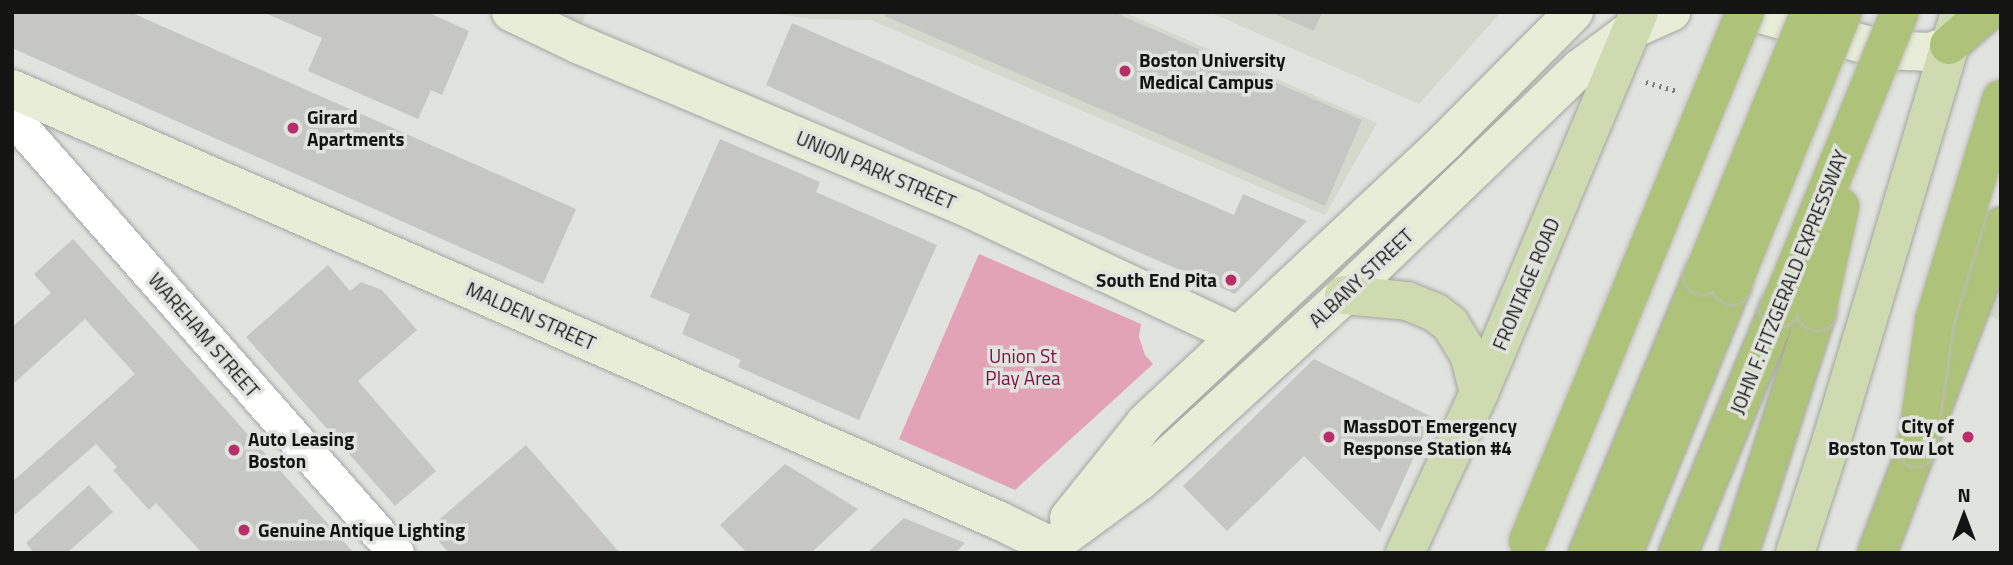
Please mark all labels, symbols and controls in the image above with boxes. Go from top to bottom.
place label: Boston University Medical Campus [1139,49,1285,93]
marker: Boston University Medical Campus [1117,63,1133,79]
place label: Girard Apartments [307,106,404,150]
marker: Girard Apartments [285,120,301,136]
street label: UNION PARK STREET [793,126,959,214]
street label: JOHN F. FITZGERALD EXPRESSWAY [1726,147,1852,417]
street label: FRONTAGE ROAD [1488,215,1564,353]
street label: ALBANY STREET [1304,224,1418,332]
street label: WAREHAM STREET [144,268,264,402]
place label: South End Pita [1096,269,1217,291]
marker: South End Pita [1223,272,1239,288]
street label: MALDEN STREET [463,277,599,355]
park label: Union St Play Area [985,345,1061,389]
place label: MassDOT Emergency Response Station #4 [1343,415,1517,459]
place label: City of Boston Tow Lot [1828,415,1954,459]
place label: Auto Leasing Boston [248,428,354,472]
marker: MassDOT Emergency Response Station #4 [1321,429,1337,445]
marker: City of Boston Tow Lot [1960,429,1976,445]
marker: Auto Leasing Boston [226,442,242,458]
text: N [1957,480,1971,509]
north arrow [1929,481,1999,551]
place label: Genuine Antique Lighting [258,519,465,541]
marker: Genuine Antique Lighting [236,522,252,538]

